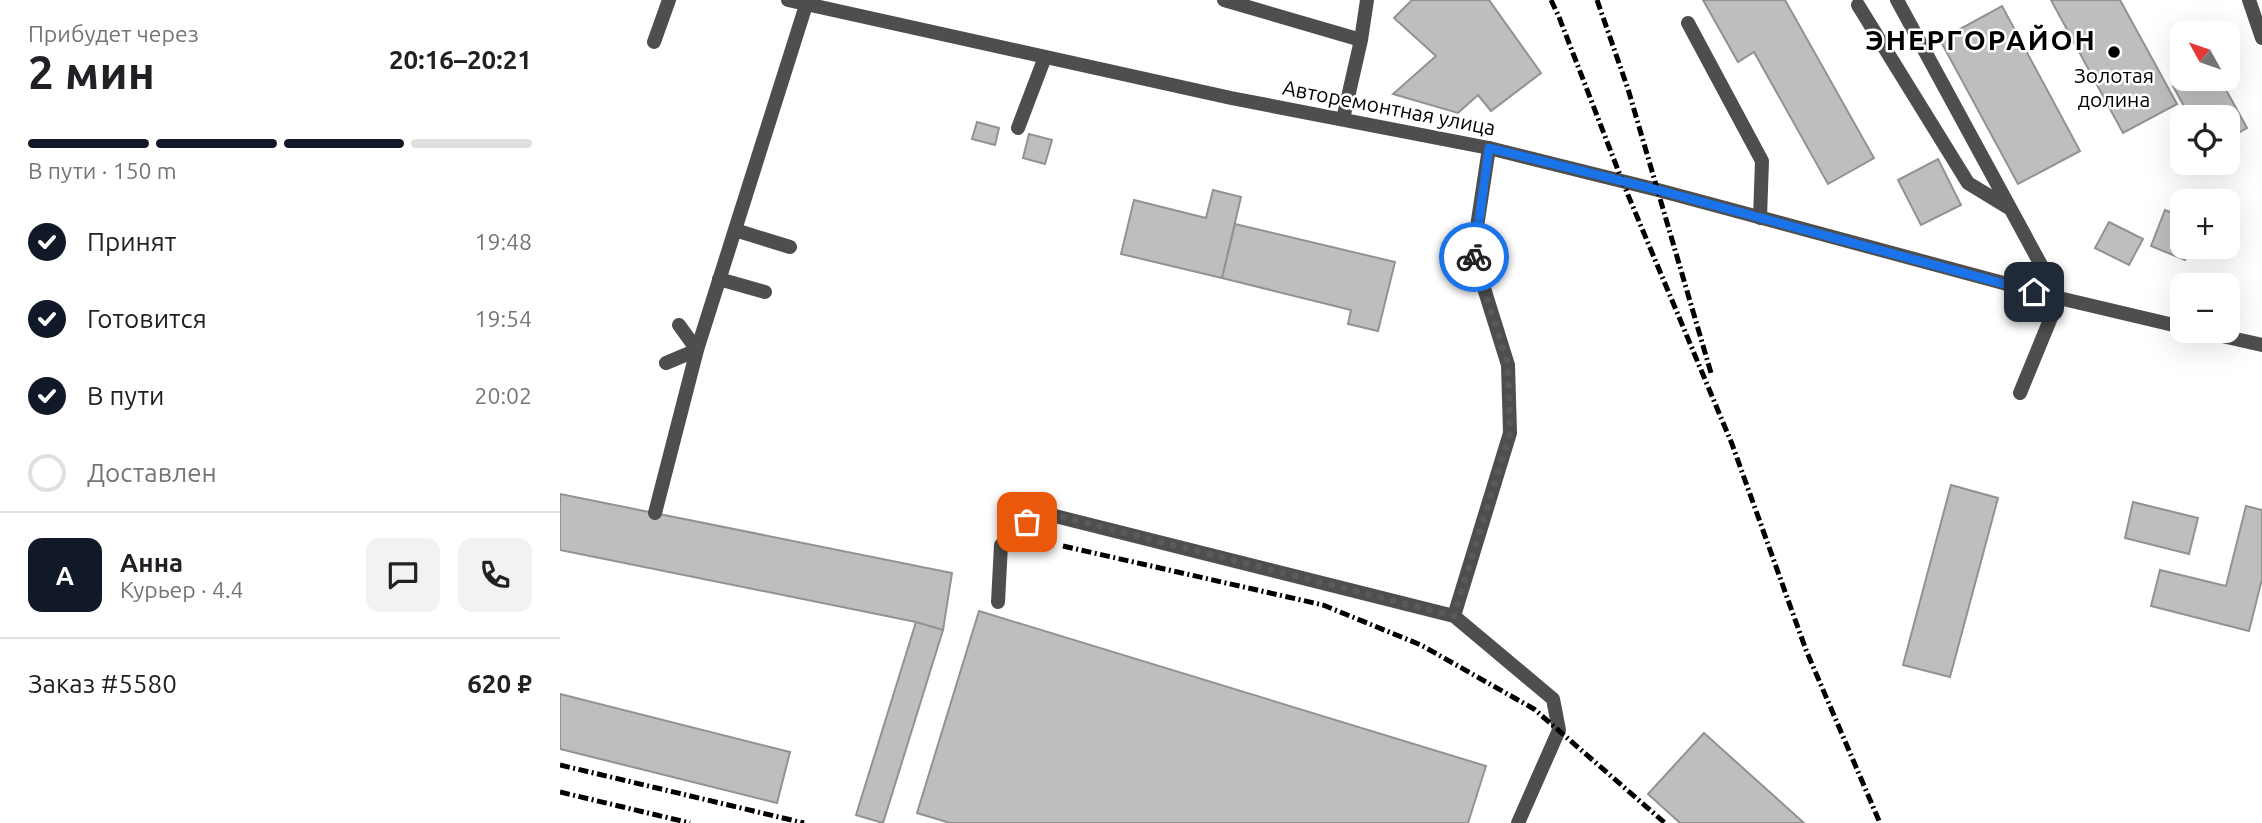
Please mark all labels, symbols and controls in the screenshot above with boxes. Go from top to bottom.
text: Прибудет через [28,21,199,46]
north arrow [2170,21,2240,91]
map controls [2170,21,2240,343]
district label: ЭНЕРГОРАЙОН [1865,24,2097,55]
marker: Золотая долина [2106,44,2122,60]
text: 20:16–20:21 [389,45,532,74]
text: 2 мин [28,46,155,98]
place label: Золотая долина [2074,63,2154,111]
street label: Авторемонтная улица [1281,75,1498,139]
button: locate [2170,105,2240,175]
text: В пути · 150 m [28,158,177,183]
button: + [2170,189,2240,259]
courier [1439,222,1509,292]
icon: check [28,223,66,261]
text: Принят [87,227,176,256]
text: 19:48 [474,229,532,254]
icon: bike [1455,238,1493,276]
pin [2004,262,2064,322]
icon: home [2015,273,2053,311]
button: − [2170,273,2240,343]
icon: check [28,300,66,338]
text: Готовится [87,304,207,333]
text: 19:54 [474,306,532,331]
icon: check [28,377,66,415]
text: В пути [87,381,164,410]
text: 20:02 [474,383,532,408]
text: Доставлен [87,458,217,487]
pin [997,492,1057,552]
icon: bag [1008,503,1046,541]
button: chat [366,538,440,612]
button: phone [458,538,532,612]
text: Анна [120,548,183,577]
text: А [56,561,74,590]
text: Курьер · 4.4 [120,577,244,602]
text: Заказ #5580 [28,669,177,698]
text: 620 ₽ [467,669,532,698]

